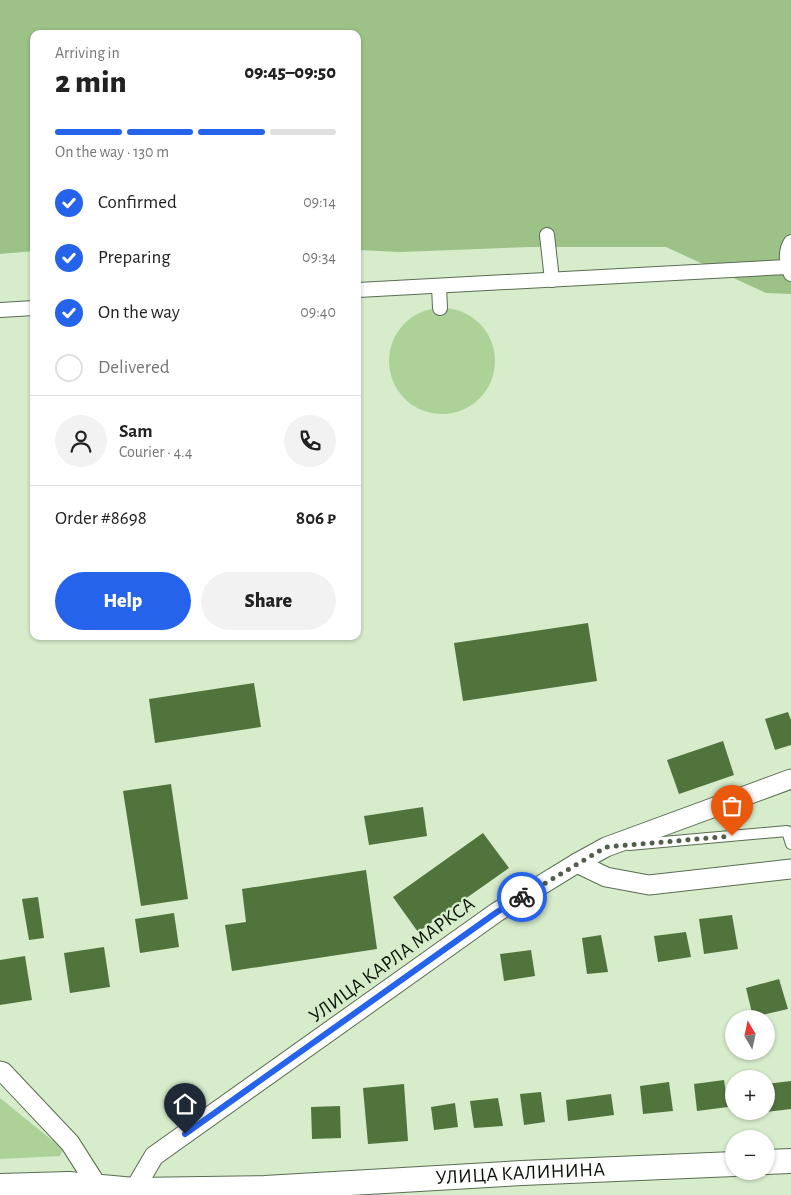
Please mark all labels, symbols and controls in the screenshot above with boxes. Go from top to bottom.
text: Arriving in [55,45,120,61]
text: 09:45–09:50 [244,63,336,82]
text: 2 min [55,66,127,98]
text: On the way · 130 m [55,144,169,160]
icon: check [55,189,83,217]
text: Confirmed [98,193,177,212]
text: 09:14 [303,194,336,210]
icon: check [55,244,83,272]
text: Preparing [98,248,171,267]
text: 09:34 [302,249,336,265]
icon: check [55,299,83,327]
text: On the way [98,303,180,322]
text: 09:40 [300,304,336,320]
text: Delivered [98,358,170,377]
button: person [55,415,107,467]
button: phone [284,415,336,467]
text: Sam [119,422,153,441]
text: Courier · 4.4 [119,444,192,460]
text: Order #8698 [55,509,147,528]
text: 806 ₽ [296,509,336,528]
button: Help [55,572,191,630]
button: Share [201,572,336,630]
pin [711,785,753,836]
icon: bag [718,792,746,820]
courier [497,872,547,922]
icon: bike [508,883,536,911]
street label: УЛИЦА КАРЛА МАРКСА [306,893,479,1027]
north arrow [725,1010,775,1060]
map controls [725,1010,775,1180]
button: + [725,1070,775,1120]
pin [164,1083,206,1134]
icon: home [171,1090,199,1118]
button: − [725,1130,775,1180]
street label: УЛИЦА КАЛИНИНА [435,1159,606,1188]

